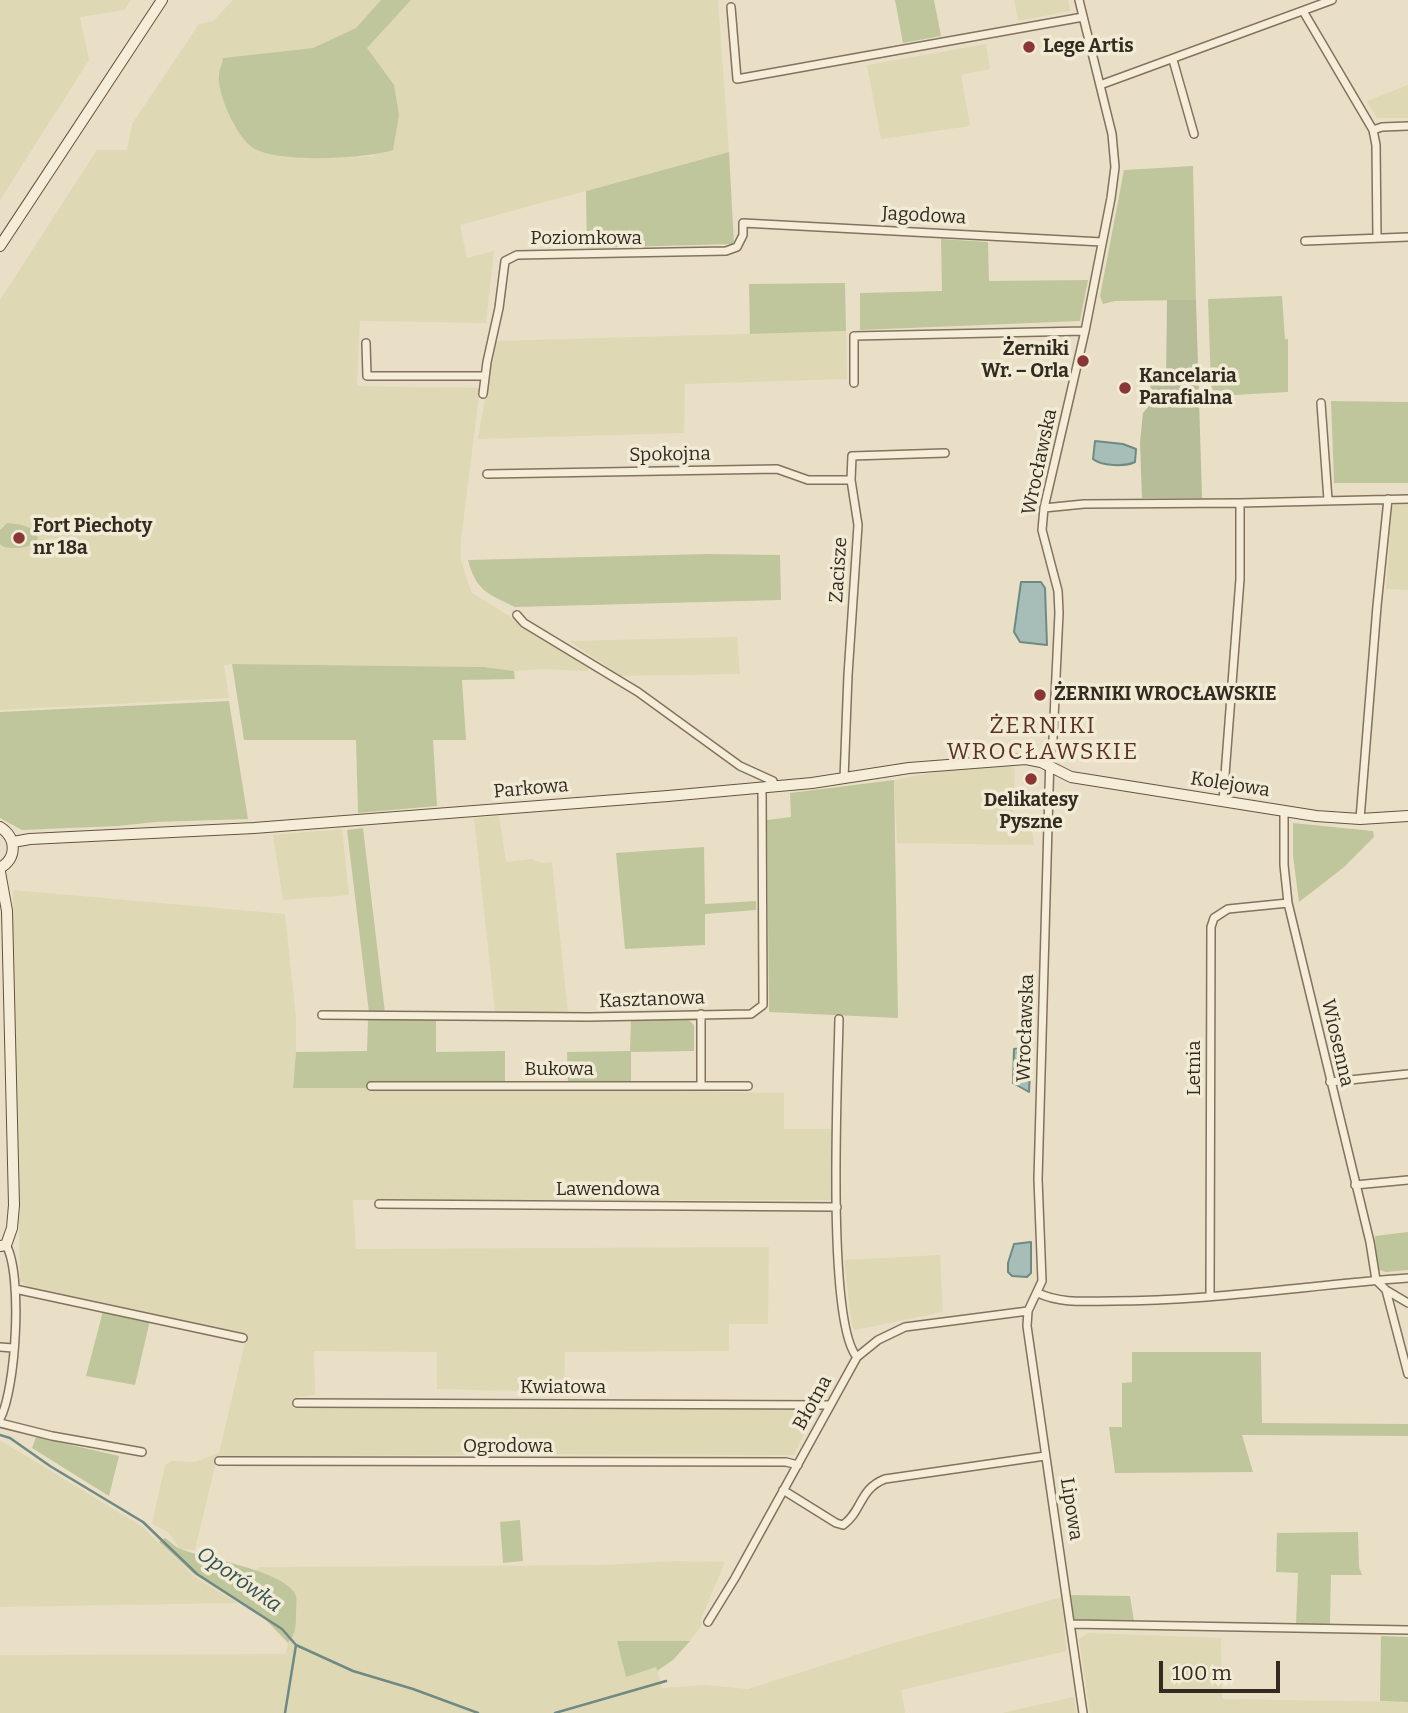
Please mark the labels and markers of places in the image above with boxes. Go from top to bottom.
place label: Lege Artis [1043,36,1134,58]
marker: Lege Artis [1021,39,1037,55]
place label: Żerniki Wr. – Orla [981,339,1069,383]
marker: Żerniki Wr. – Orla [1075,353,1091,369]
place label: Kancelaria Parafialna [1139,366,1237,410]
marker: Kancelaria Parafialna [1117,380,1133,396]
place label: Fort Piechoty nr 18a [33,516,152,560]
marker: Fort Piechoty nr 18a [11,530,27,546]
place label: ŻERNIKI WROCŁAWSKIE [1054,684,1276,706]
marker: ŻERNIKI WROCŁAWSKIE [1032,687,1048,703]
marker: Delikatesy Pyszne [1023,771,1039,787]
place label: Delikatesy Pyszne [984,790,1078,834]

